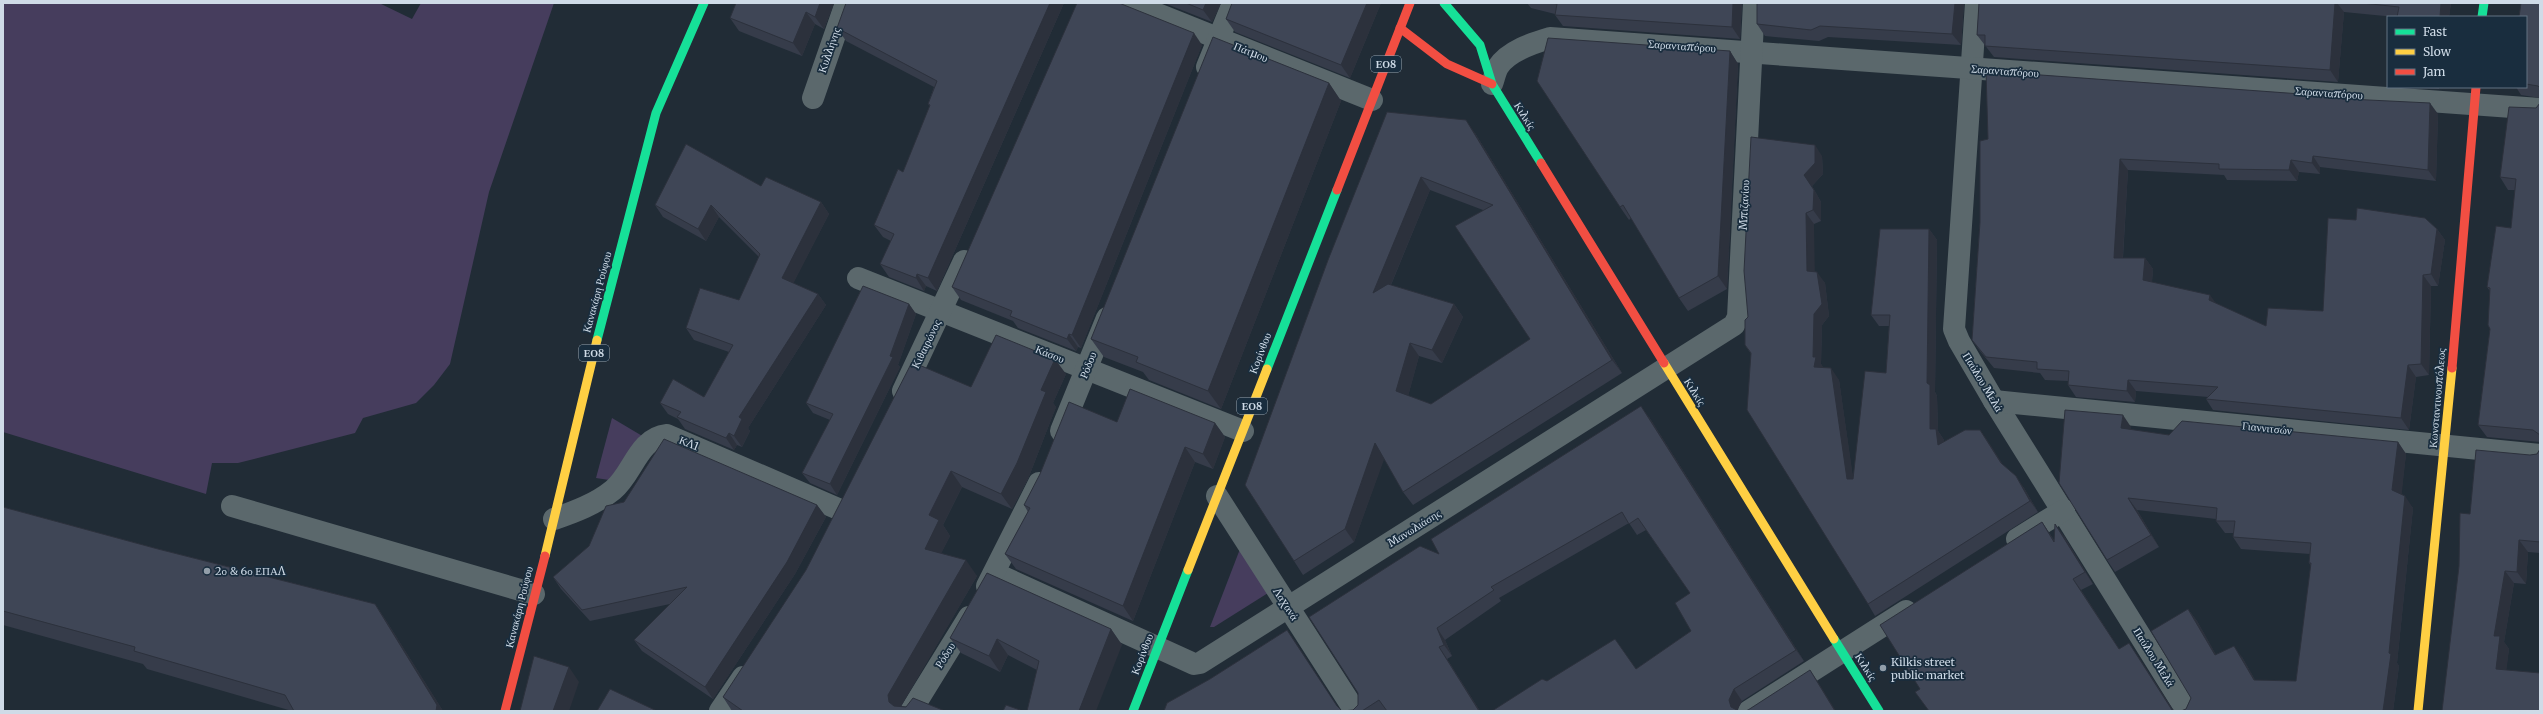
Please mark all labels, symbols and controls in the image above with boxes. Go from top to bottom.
legend [2387,16,2527,88]
text: Fast [2423,24,2447,39]
street label: Κυλλήνης [815,25,843,75]
street label: Σαρανταπόρου [1647,37,1717,55]
street label: Πάτμου [1232,39,1271,65]
text: Slow [2423,44,2452,59]
road number: ΕΟ8 [1371,56,1401,72]
street label: Σαρανταπόρου [1970,62,2040,80]
text: Jam [2422,64,2446,79]
street label: Σαρανταπόρου [2294,84,2364,102]
street label: Κιλκίς [1511,99,1539,133]
street label: Μπιζανίου [1736,179,1752,231]
street label: Κανακάρη Ρούφου [579,249,615,334]
street label: Κιθαιρώνος [908,317,944,371]
street label: Κορίνθου [1246,330,1274,376]
street label: Κάσου [1033,342,1067,366]
road number: ΕΟ8 [579,345,609,361]
street label: Κωνσταντινουπόλεως [2426,347,2448,448]
street label: Ρόδου [1076,349,1100,380]
street label: Παύλου Μελά [1960,350,2006,414]
street label: Κιλκίς [1681,375,1709,409]
road number: ΕΟ8 [1237,398,1267,414]
street label: Γιαννιτσών [2241,418,2293,438]
street label: ΚΛ1 [677,433,701,453]
street label: Μανωλιάσης [1385,506,1444,550]
place label: 2ο & 6ο ΕΠΑΛ [215,564,286,578]
street label: Κανακάρη Ρούφου [502,564,536,649]
marker: 2ο & 6ο ΕΠΑΛ [202,566,212,576]
street label: Λαχανά [1270,584,1302,623]
street label: Παύλου Μελά [2130,625,2178,689]
street label: Κορίνθου [1128,631,1156,677]
street label: Ρόδου [932,639,959,670]
street label: Κιλκίς [1852,650,1880,684]
place label: Kilkis street public market [1891,655,1965,682]
marker: Kilkis street public market [1878,663,1888,673]

